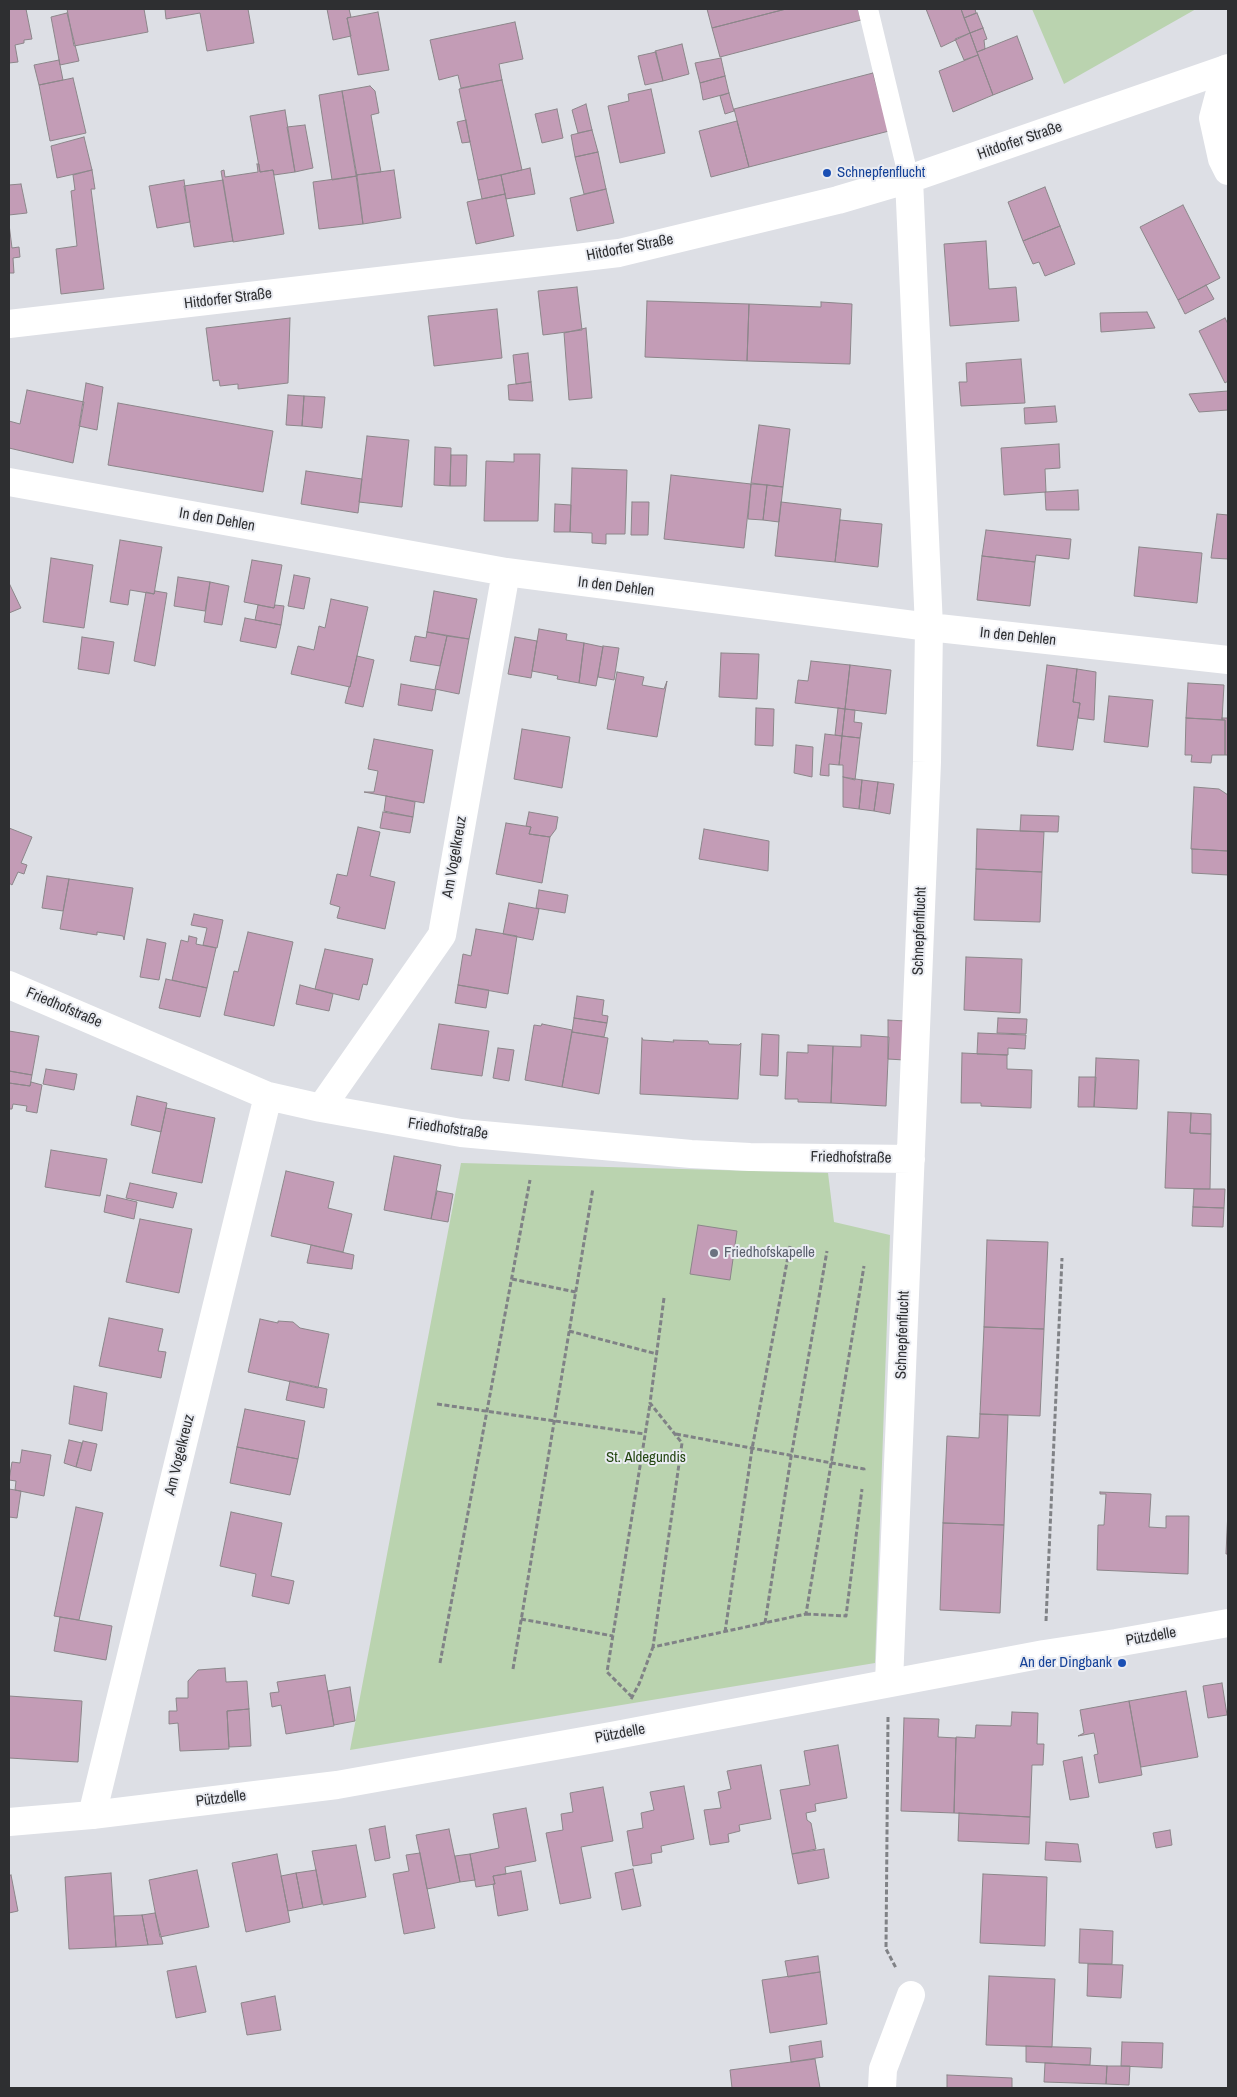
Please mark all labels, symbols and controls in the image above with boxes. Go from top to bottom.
street label: Hitdorfer Straße [975,118,1065,164]
place label: Schnepfenflucht [837,164,925,182]
marker: Schnepfenflucht [821,167,833,179]
street label: Hitdorfer Straße [585,231,675,265]
street label: Hitdorfer Straße [183,285,273,313]
street label: In den Dehlen [178,504,256,536]
street label: In den Dehlen [577,573,655,601]
street label: In den Dehlen [979,624,1057,650]
street label: Am Vogelkreuz [439,815,471,899]
street label: Schnepfenflucht [909,887,931,975]
street label: Friedhofstraße [23,984,105,1032]
street label: Friedhofstraße [407,1114,489,1144]
street label: Friedhofstraße [811,1148,891,1168]
place label: Friedhofskapelle [724,1244,815,1262]
marker: Friedhofskapelle [708,1247,720,1259]
street label: Schnepfenflucht [892,1291,914,1379]
street label: Am Vogelkreuz [161,1413,199,1497]
park label: St. Aldegundis [606,1449,686,1467]
street label: Pützdelle [1125,1624,1177,1650]
place label: An der Dingbank [1020,1654,1112,1672]
marker: An der Dingbank [1116,1657,1128,1669]
street label: Pützdelle [593,1720,647,1748]
street label: Pützdelle [195,1787,247,1811]

